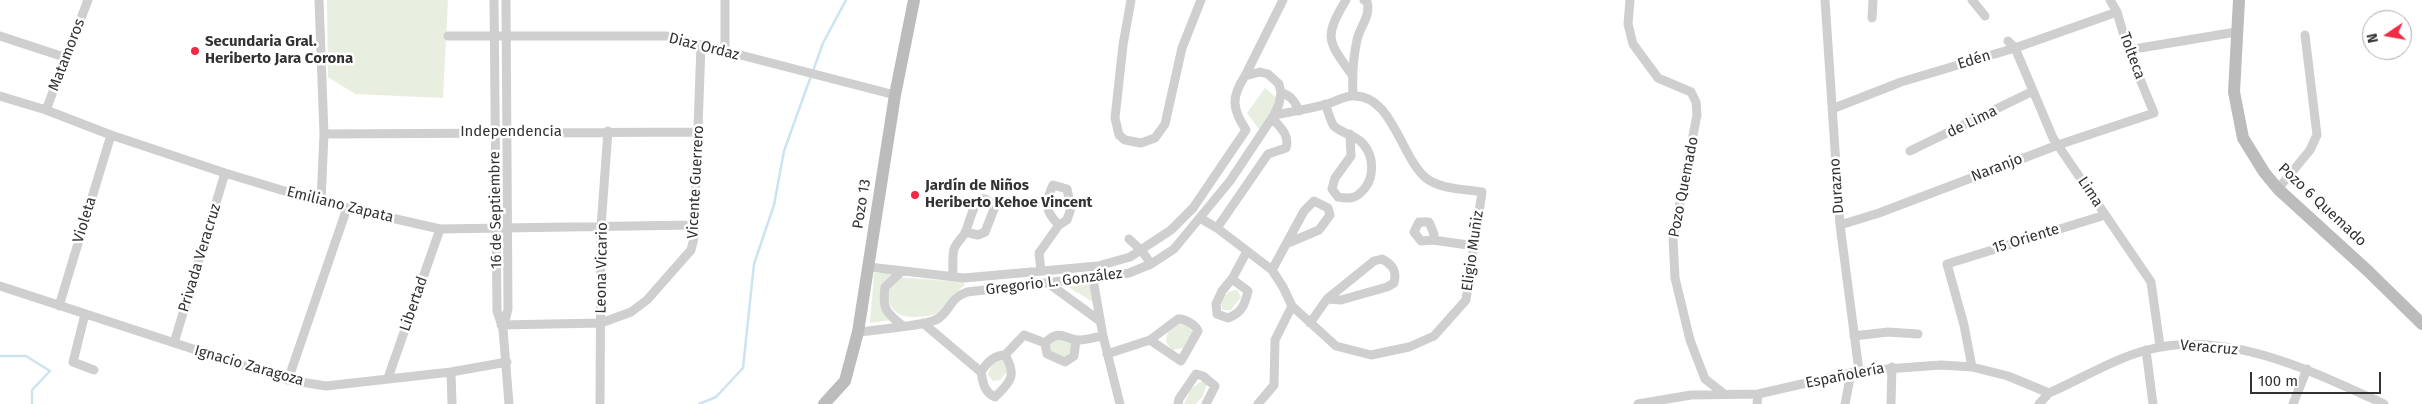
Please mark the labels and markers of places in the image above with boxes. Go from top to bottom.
place label: Secundaria Gral. Heriberto Jara Corona [205,33,353,68]
marker: Secundaria Gral. Heriberto Jara Corona [189,45,201,57]
place label: Jardín de Niños Heriberto Kehoe Vincent [925,177,1092,212]
marker: Jardín de Niños Heriberto Kehoe Vincent [909,189,921,201]

